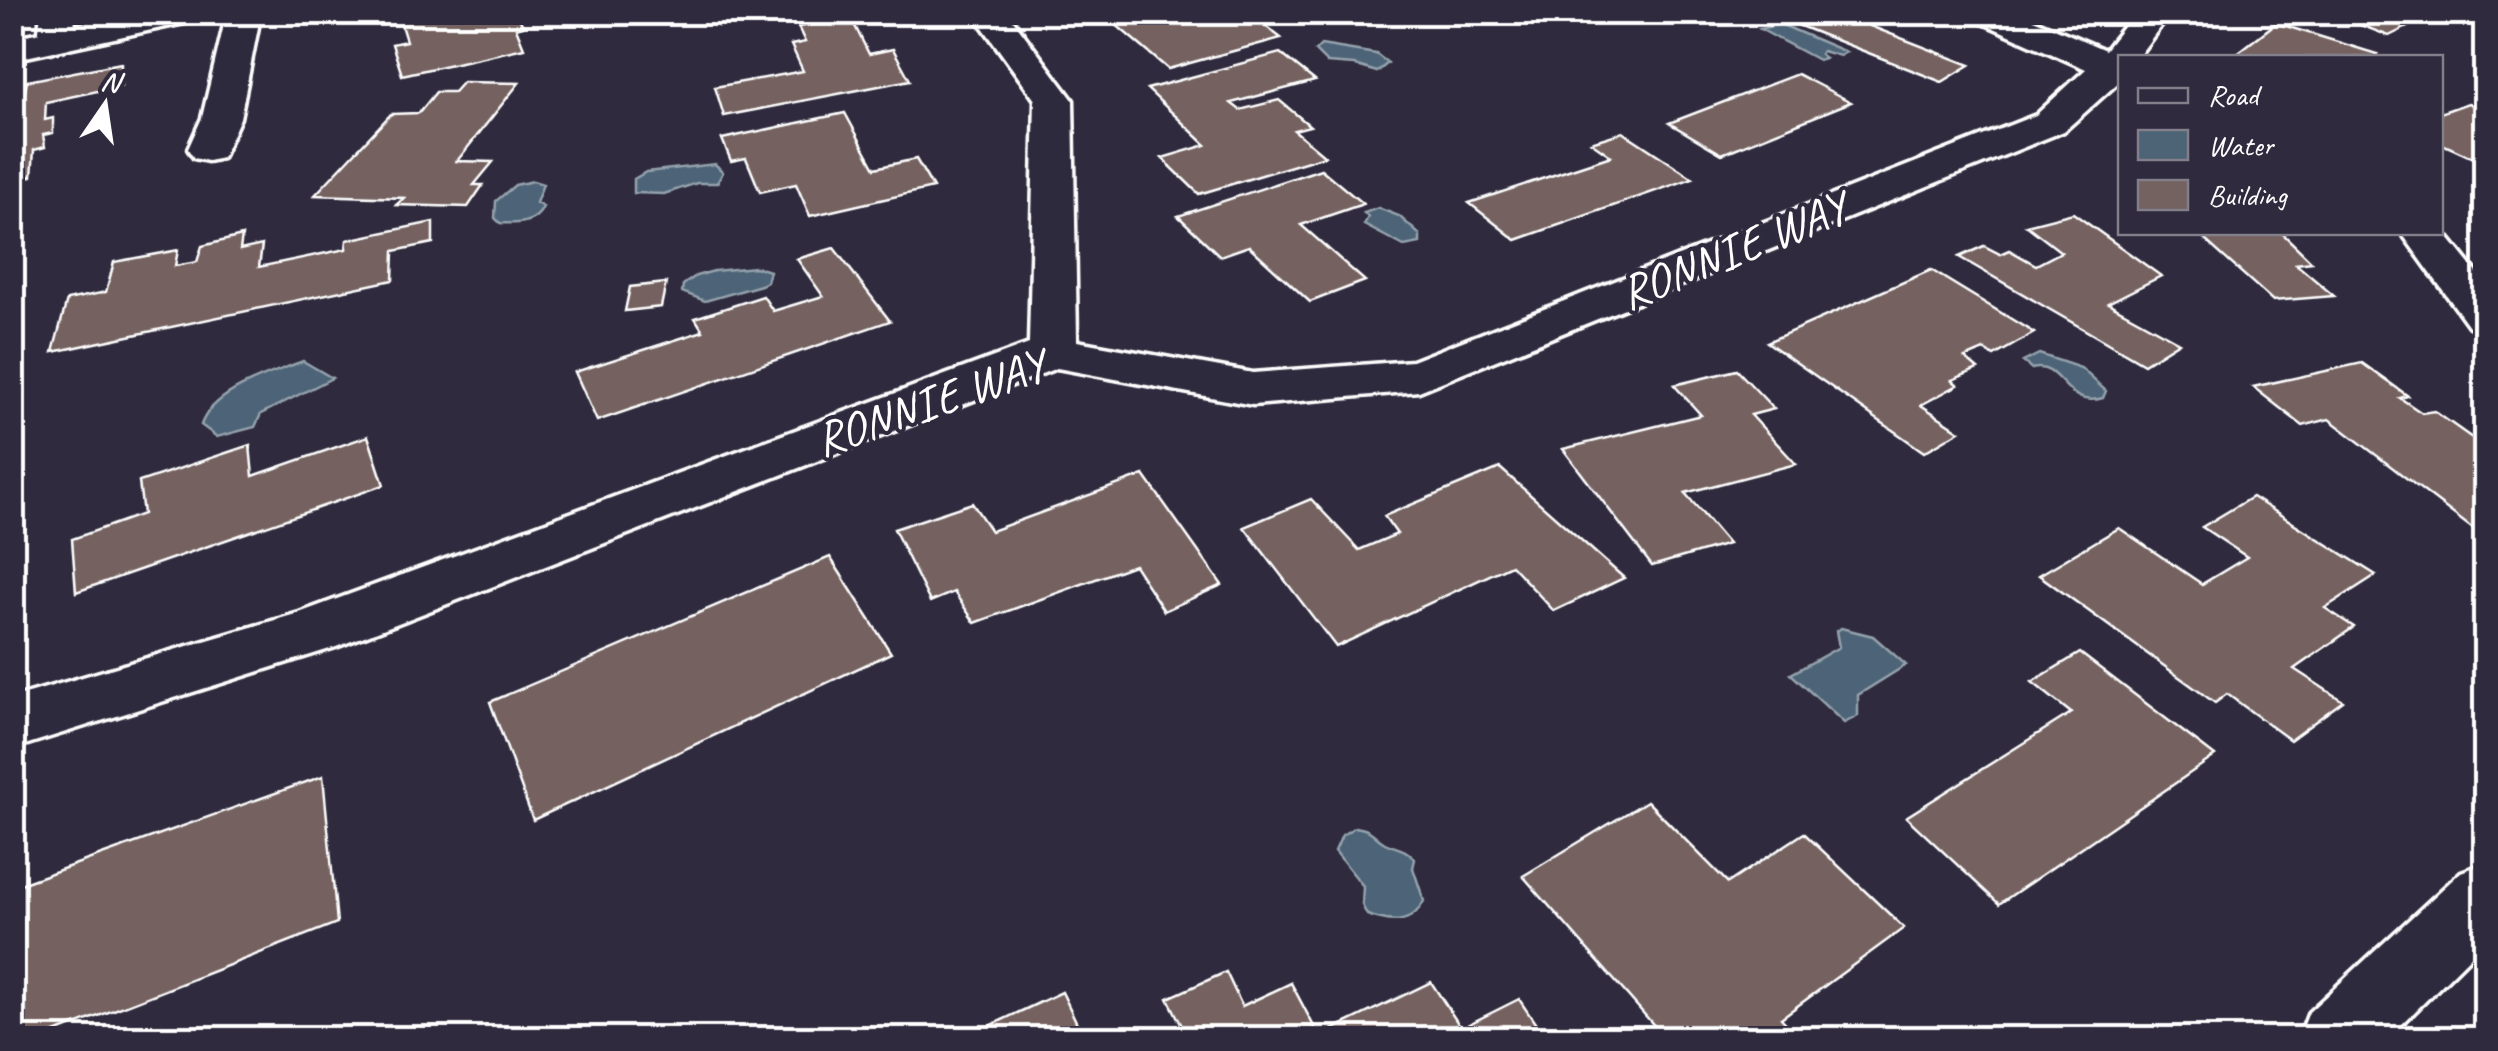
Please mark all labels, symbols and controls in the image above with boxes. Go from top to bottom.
north arrow [55,55,155,155]
legend [2118,55,2443,235]
text: N [98,62,127,101]
text: Road [2208,76,2262,114]
text: Water [2208,126,2275,164]
street label: RONNIE WAY [1610,175,1862,323]
text: Building [2208,176,2288,214]
street label: RONNIE WAY [807,332,1060,469]

